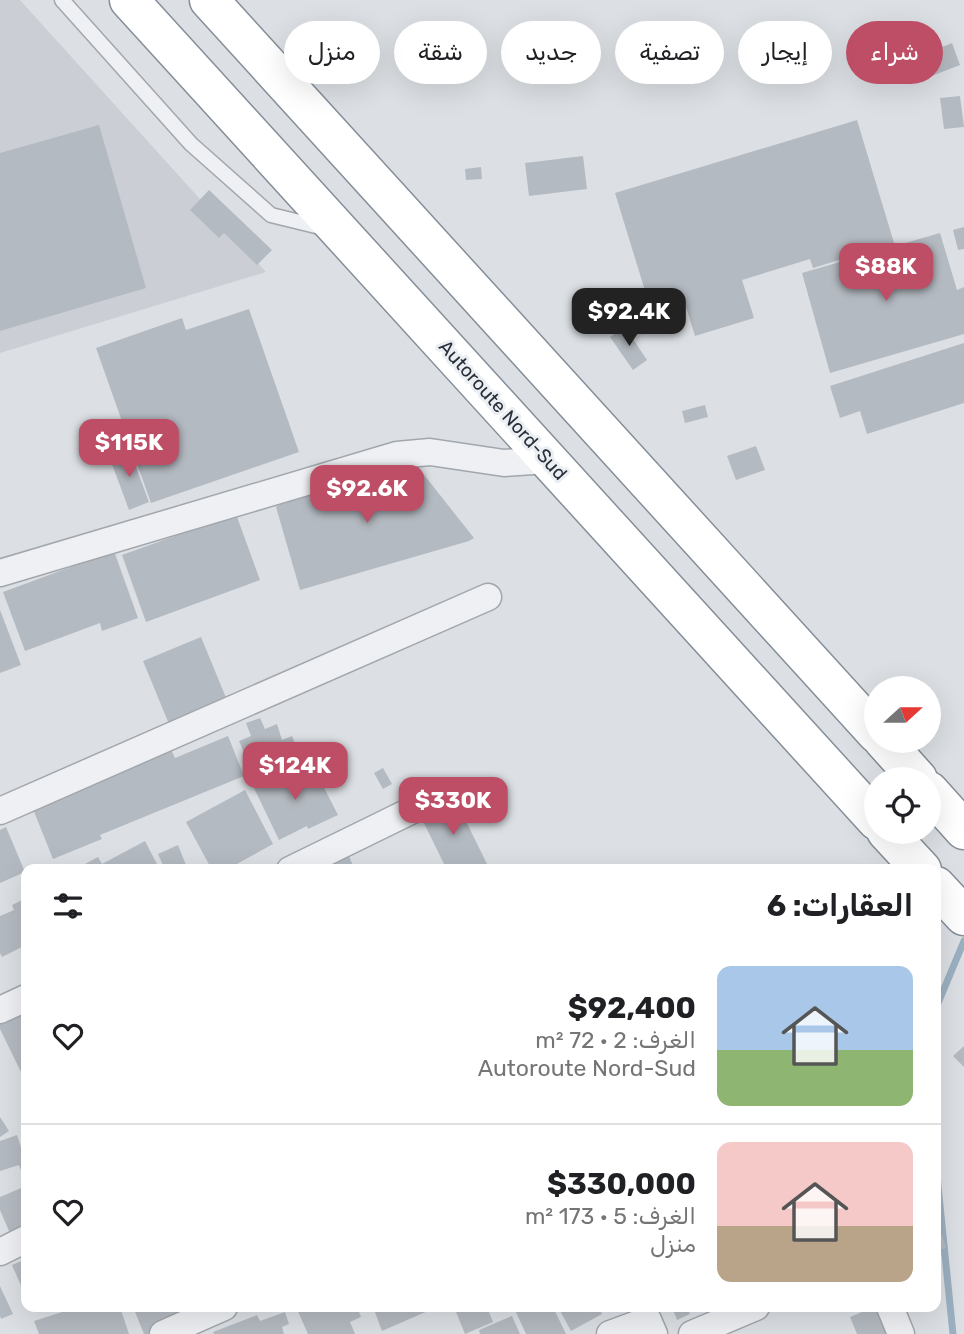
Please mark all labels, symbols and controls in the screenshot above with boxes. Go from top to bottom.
chip: منزل [284,21,380,84]
chip: شقة [394,21,487,84]
chip: جديد [501,21,601,84]
chip: تصفية [615,21,724,84]
chip: إيجار [738,21,832,84]
chip: شراء [846,21,943,84]
pin: $88K [845,244,927,303]
text: $88K [855,252,917,280]
pin: $92.4K [572,288,686,348]
text: $92.4K [588,297,670,325]
street label: Autoroute Nord-Sud [434,335,572,485]
pin: $115K [80,420,178,479]
text: $115K [95,428,163,456]
pin: $92.6K [310,466,424,525]
text: $92.6K [326,474,408,502]
north arrow [864,676,942,752]
map controls [864,676,941,844]
pin: $124K [246,742,344,802]
text: $124K [259,751,331,779]
button: locate [864,767,941,844]
pin: $330K [404,778,502,837]
text: $330K [415,786,491,814]
icon: filters [49,887,87,925]
text: العقارات: 6 [767,888,913,924]
text: $92,400 [568,990,696,1026]
icon: home [773,994,857,1078]
icon: heart [49,1017,87,1055]
text: الغرف: 2 · 72 m² [535,1026,696,1054]
text: Autoroute Nord-Sud [478,1054,696,1082]
text: $330,000 [547,1166,696,1202]
icon: home [773,1170,857,1254]
icon: heart [49,1193,87,1231]
text: الغرف: 5 · 173 m² [525,1202,696,1230]
text: منزل [650,1230,696,1258]

